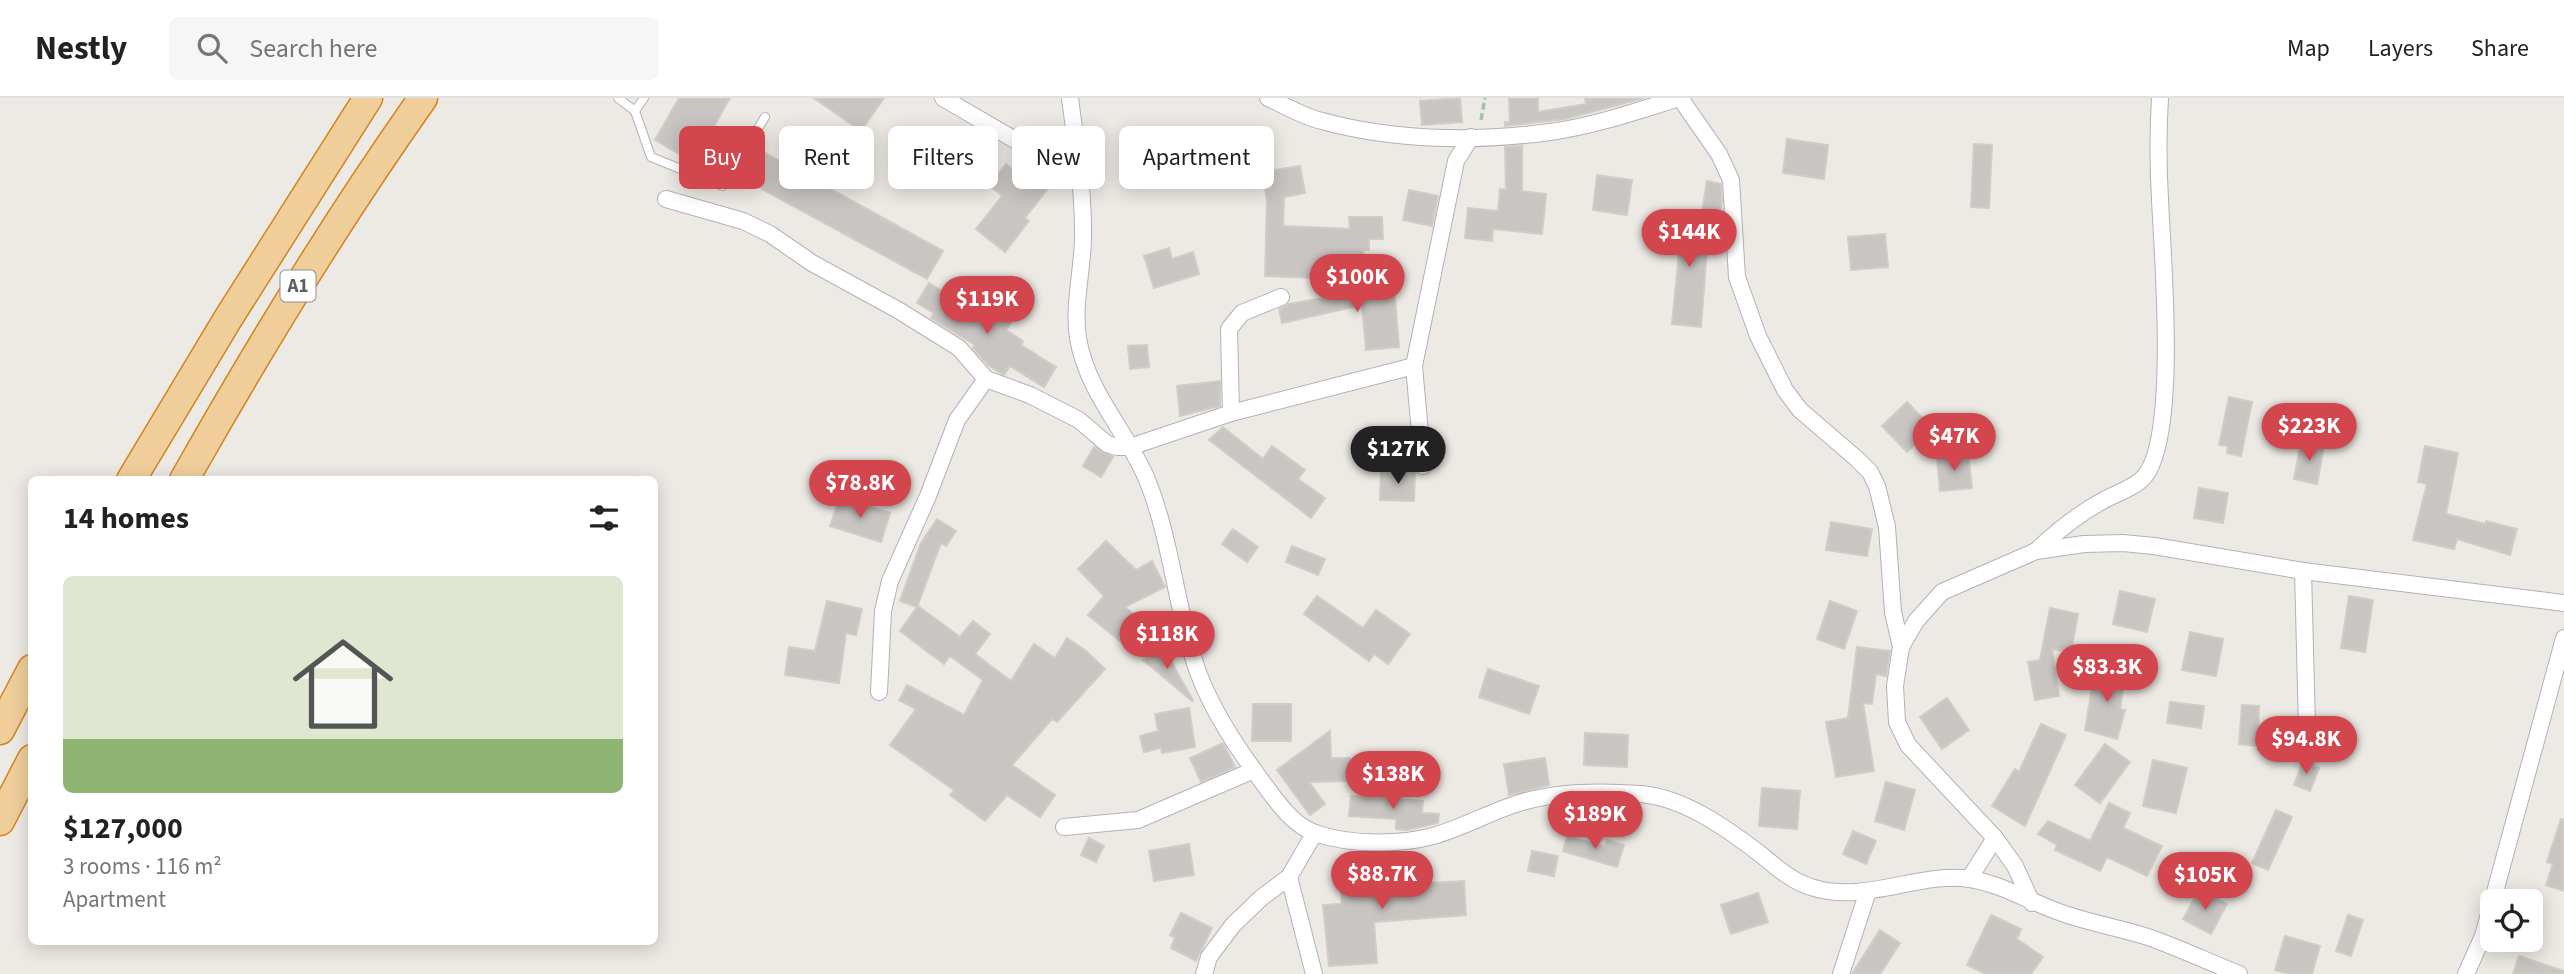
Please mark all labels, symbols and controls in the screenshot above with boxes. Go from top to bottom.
search box [169,17,659,80]
text: Nestly [35,25,127,72]
icon: search [193,29,231,67]
text: Search here [249,30,377,67]
text: Map [2287,31,2330,66]
text: Layers [2368,31,2433,66]
text: Share [2471,31,2529,66]
chip: Buy [679,126,765,189]
chip: Rent [779,126,874,189]
chip: Filters [888,126,998,189]
chip: New [1012,126,1105,189]
chip: Apartment [1119,126,1274,189]
pin: $144K [1640,209,1738,269]
text: $144K [1658,215,1720,248]
pin: $100K [1308,254,1406,314]
text: $100K [1326,260,1388,293]
road number: A1 [280,270,316,302]
pin: $119K [938,276,1036,336]
text: $119K [956,282,1018,315]
pin: $223K [2260,404,2358,463]
text: $223K [2278,409,2340,442]
pin: $47K [1913,414,1995,473]
text: $47K [1929,419,1979,452]
pin: $127K [1349,426,1447,486]
text: $127K [1367,432,1429,465]
pin: $78.8K [803,460,917,520]
text: $78.8K [825,466,895,499]
text: 14 homes [63,497,189,540]
icon: filters [585,499,623,537]
pin: $118K [1118,612,1216,671]
text: $118K [1136,617,1198,650]
icon: home [280,621,406,747]
pin: $83.3K [2050,644,2164,704]
text: $83.3K [2072,650,2142,683]
pin: $94.8K [2249,716,2363,776]
text: $94.8K [2271,722,2341,755]
pin: $138K [1344,752,1442,811]
text: $138K [1362,757,1424,790]
pin: $189K [1546,792,1644,851]
text: $189K [1564,797,1626,830]
text: $127,000 [63,807,183,850]
text: 3 rooms · 116 m² [63,850,222,883]
pin: $88.7K [1325,852,1439,911]
pin: $105K [2156,852,2254,912]
text: $88.7K [1347,857,1417,890]
text: $105K [2174,858,2236,891]
text: Apartment [63,883,166,916]
map controls [2480,889,2543,952]
button: locate [2480,889,2543,952]

